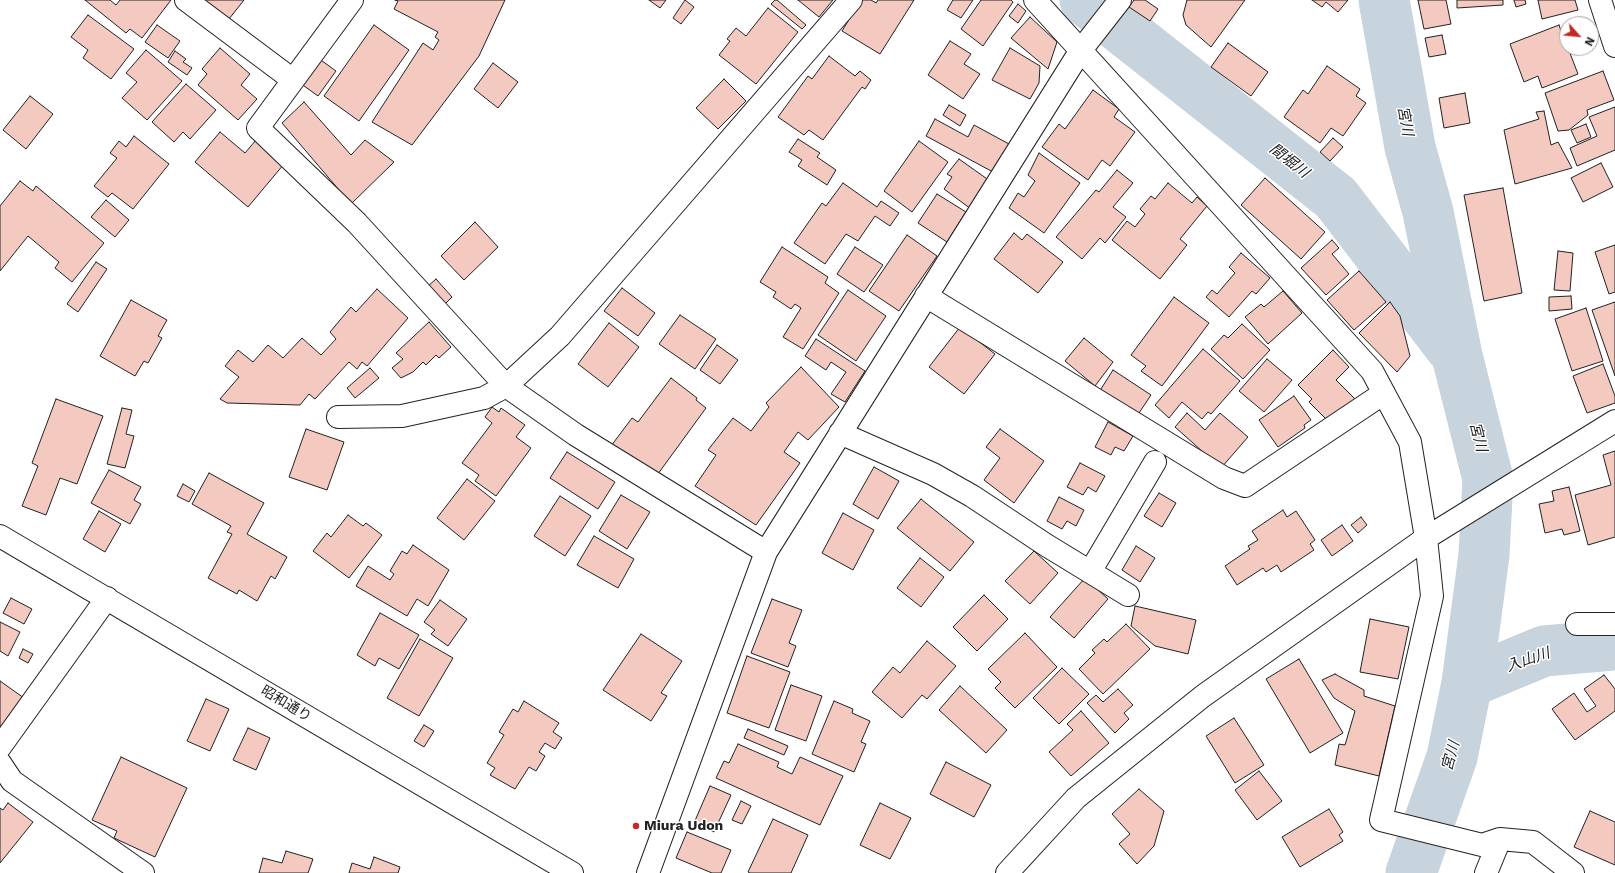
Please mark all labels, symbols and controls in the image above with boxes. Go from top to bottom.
north arrow [1559,16,1599,56]
text: N [1582,35,1597,48]
water label: 宮川 [1394,105,1416,137]
water label: 間堀川 [1266,140,1312,182]
water label: 宮川 [1466,420,1490,454]
water label: 入山川 [1504,644,1552,676]
street label: 昭和通り [258,682,314,726]
water label: 宮川 [1438,739,1464,773]
place label: Miura Udon [644,818,723,834]
marker: Miura Udon [631,821,641,831]

